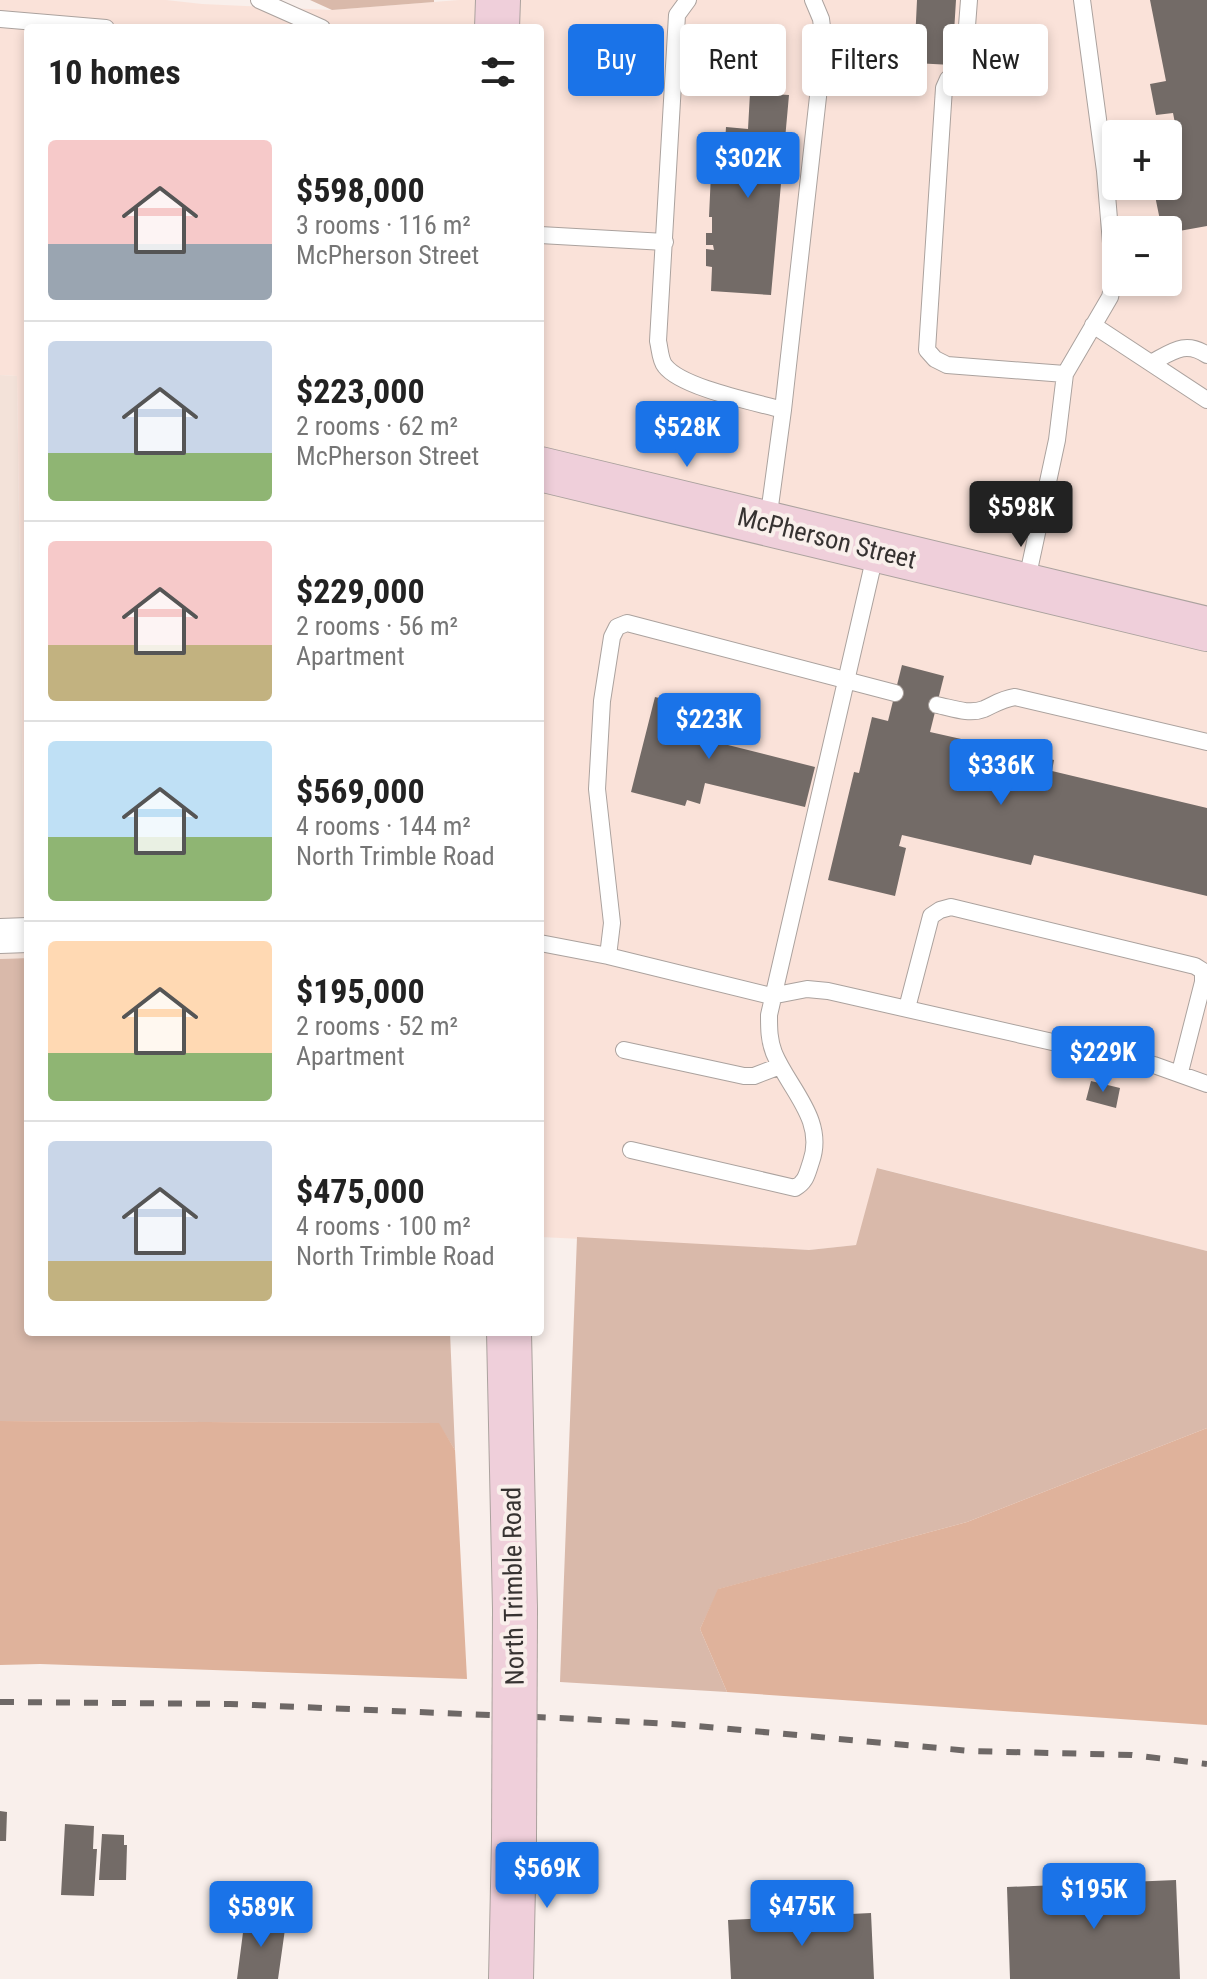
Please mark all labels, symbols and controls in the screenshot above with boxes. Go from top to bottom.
chip: Buy [568,24,664,96]
chip: Rent [680,24,786,96]
chip: Filters [802,24,927,96]
chip: New [943,24,1048,96]
icon: filters [476,50,520,94]
text: 10 homes [48,52,181,92]
map controls [1102,120,1182,296]
button: + [1102,120,1182,200]
pin: $302K [692,132,804,200]
text: $302K [715,143,781,173]
text: $598,000 [296,170,425,210]
icon: home [112,172,208,268]
text: 3 rooms · 116 m² [296,210,471,240]
button: − [1102,216,1182,296]
text: McPherson Street [296,240,479,270]
text: $223,000 [296,371,425,411]
icon: home [112,373,208,469]
pin: $528K [631,401,743,469]
text: 2 rooms · 62 m² [296,411,458,441]
text: $528K [654,412,720,442]
text: McPherson Street [296,441,479,471]
pin: $598K [965,481,1077,549]
text: $598K [988,492,1054,522]
street label: McPherson Street [735,501,919,575]
text: $229,000 [296,571,425,611]
icon: home [112,573,208,669]
text: 2 rooms · 56 m² [296,611,458,641]
text: Apartment [296,641,405,671]
pin: $223K [653,693,765,761]
text: $223K [676,704,742,734]
pin: $336K [945,739,1057,807]
text: $336K [968,750,1034,780]
text: $569,000 [296,771,425,811]
icon: home [112,773,208,869]
text: 4 rooms · 144 m² [296,811,471,841]
text: North Trimble Road [296,841,495,871]
text: $195,000 [296,971,425,1011]
icon: home [112,973,208,1069]
text: 2 rooms · 52 m² [296,1011,458,1041]
pin: $229K [1047,1026,1159,1094]
text: $229K [1070,1037,1136,1067]
text: Apartment [296,1041,405,1071]
text: $475,000 [296,1171,425,1211]
icon: home [112,1173,208,1269]
text: 4 rooms · 100 m² [296,1211,471,1241]
text: North Trimble Road [296,1241,495,1271]
street label: North Trimble Road [496,1486,530,1686]
pin: $569K [491,1842,603,1910]
text: $569K [514,1853,580,1883]
pin: $195K [1038,1863,1150,1931]
text: $195K [1061,1874,1127,1904]
pin: $475K [746,1880,858,1948]
pin: $589K [205,1881,317,1949]
text: $475K [769,1891,835,1921]
text: $589K [228,1892,294,1922]

